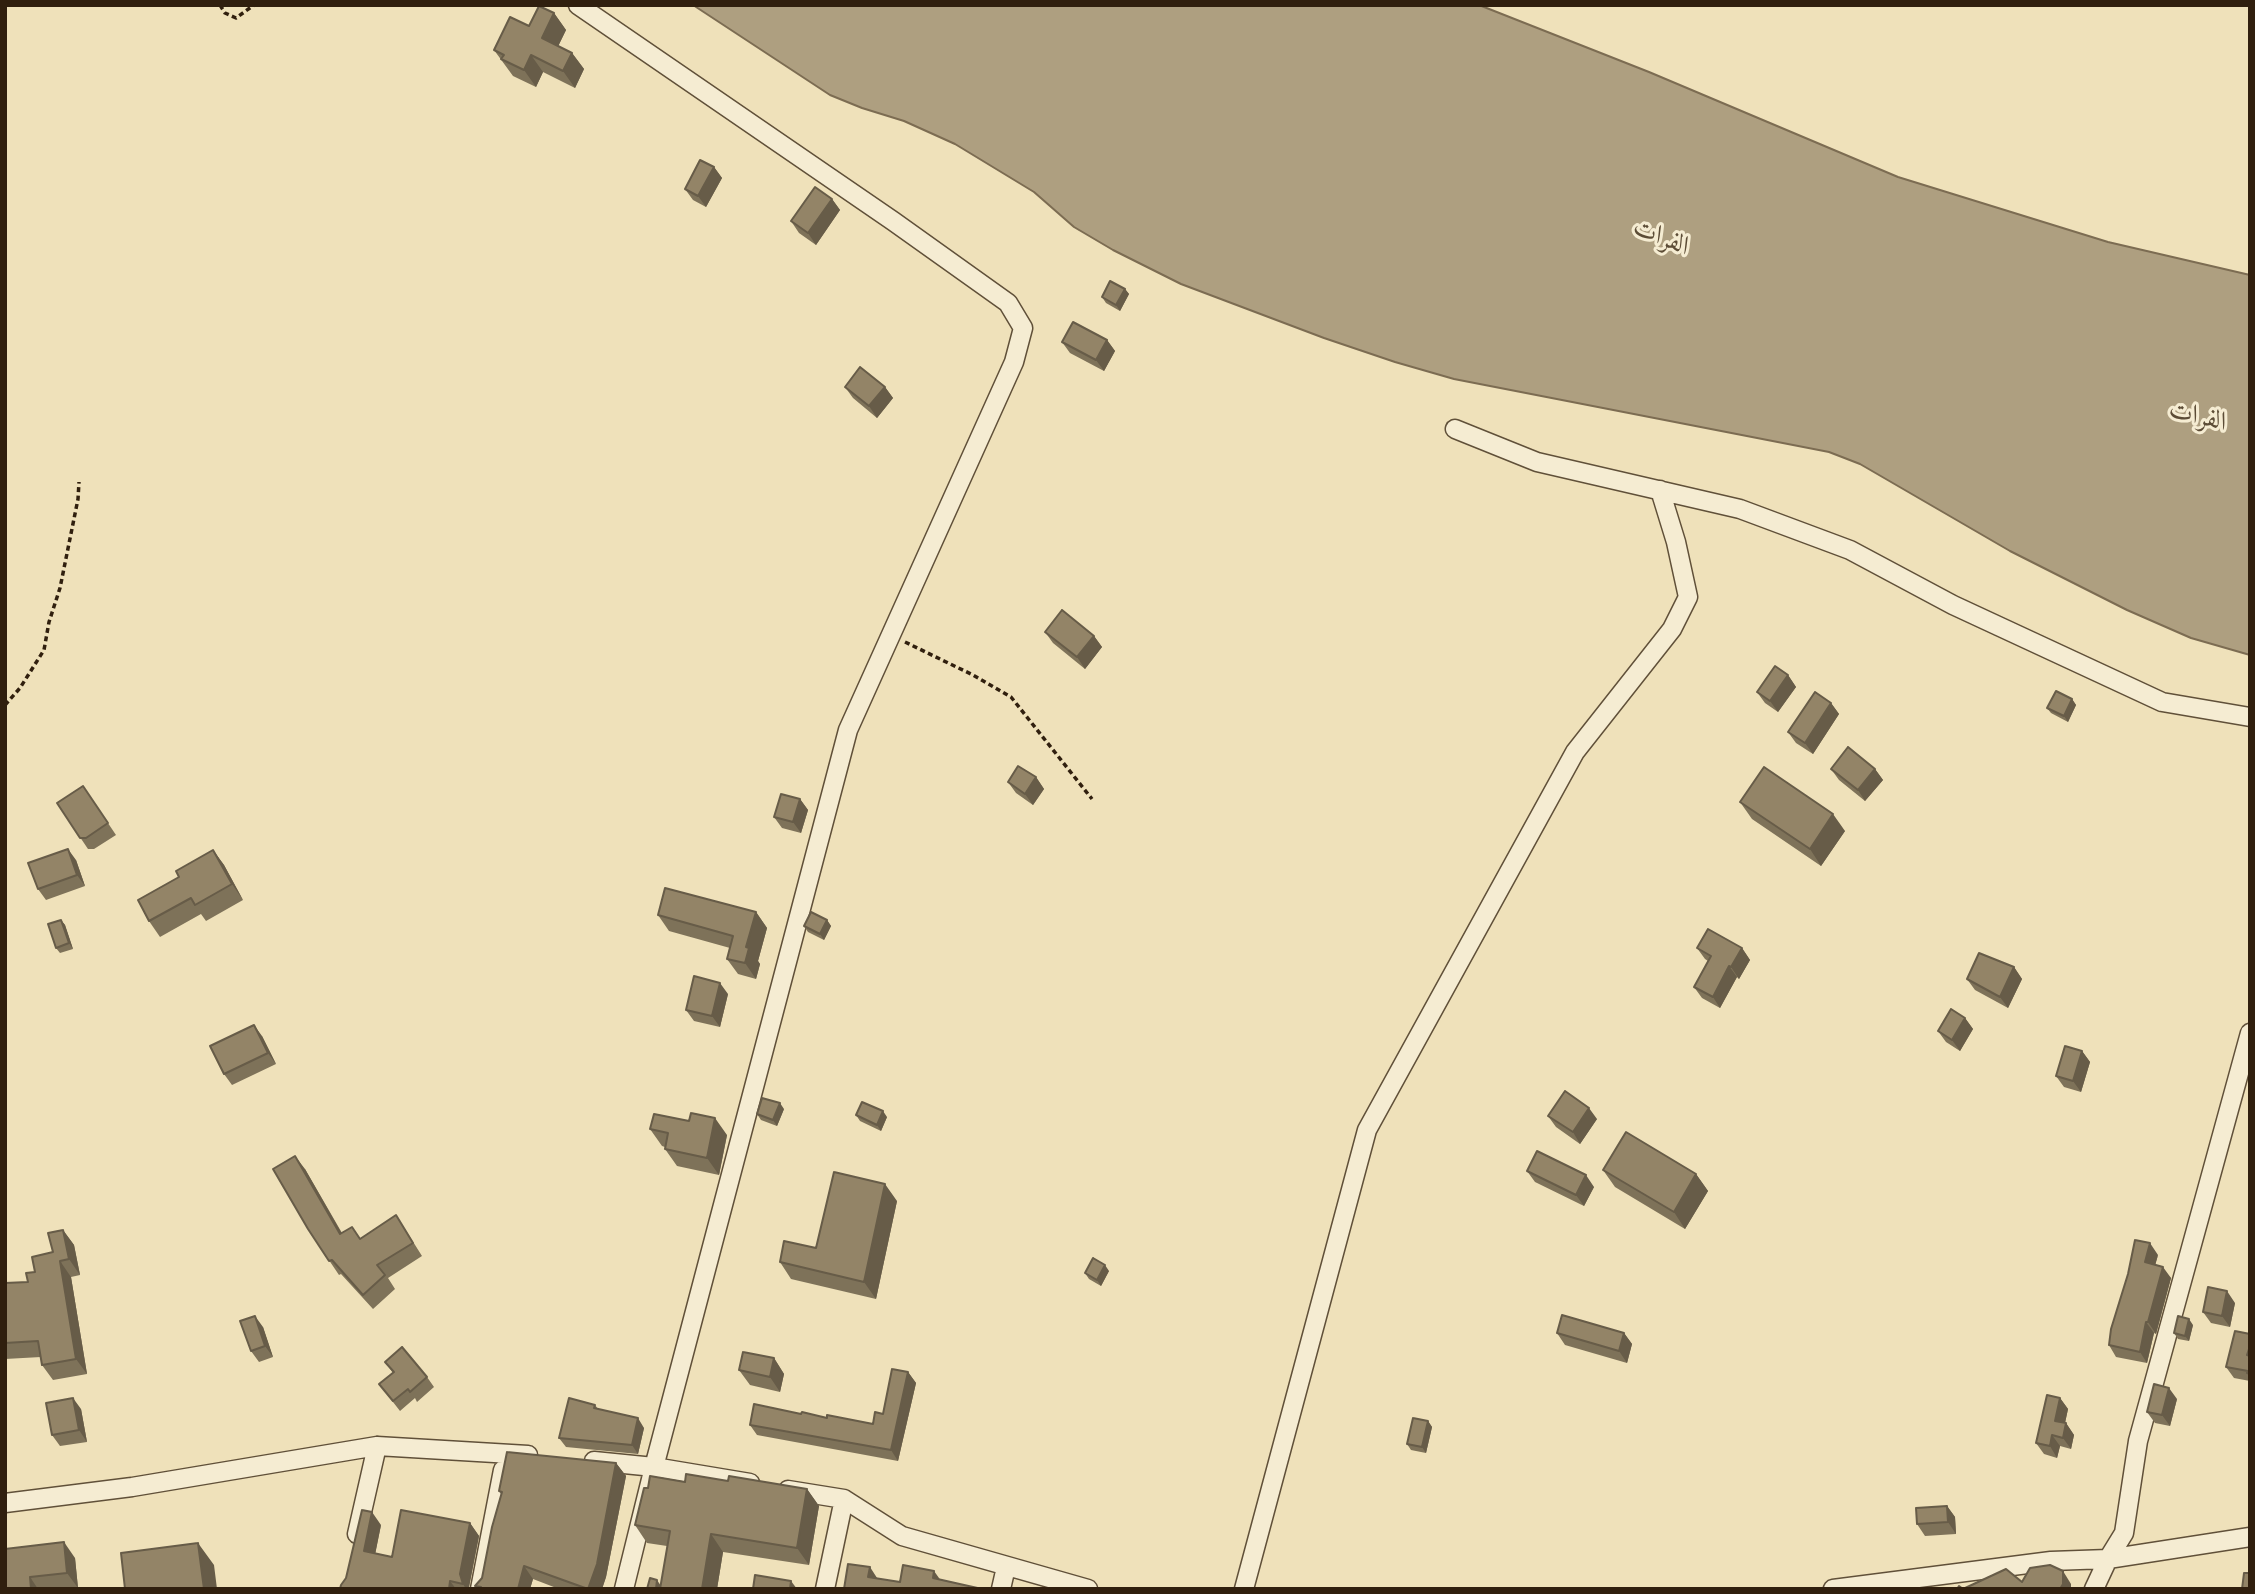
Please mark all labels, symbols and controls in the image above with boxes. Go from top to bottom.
water label: الفرات [1628,215,1694,265]
water label: الفرات [2166,397,2230,441]

